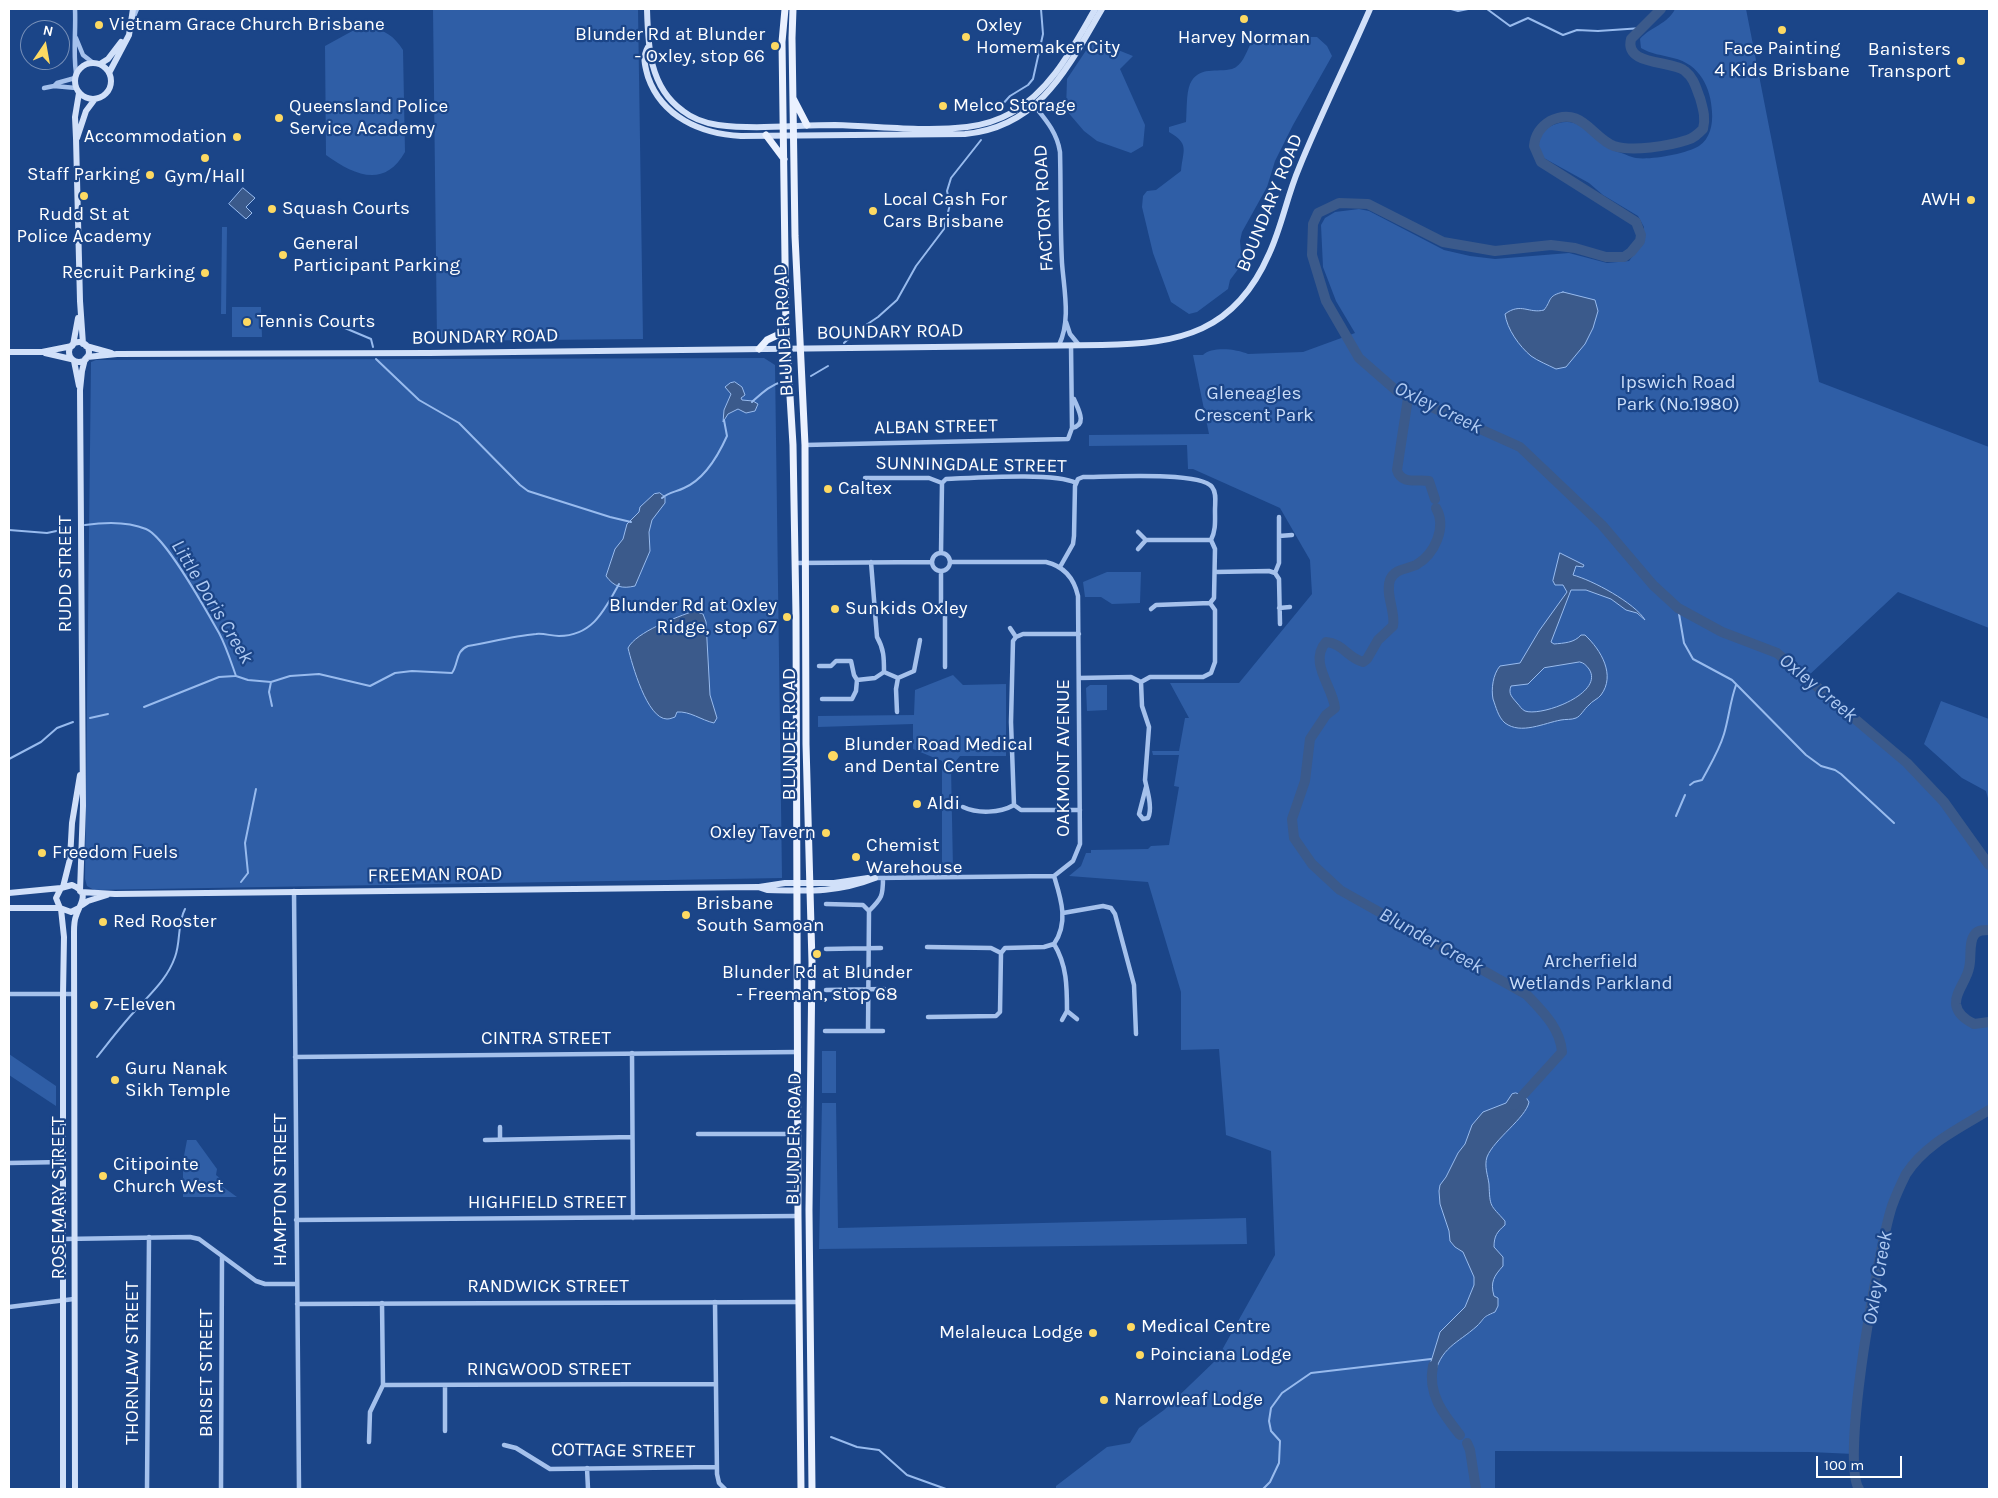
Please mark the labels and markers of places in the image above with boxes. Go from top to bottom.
marker: Harvey Norman [1238,13,1250,25]
place label: Vietnam Grace Church Brisbane [109,14,385,36]
place label: Oxley Homemaker City [976,15,1120,59]
marker: Vietnam Grace Church Brisbane [93,19,105,31]
place label: Blunder Rd at Blunder - Oxley, stop 66 [575,24,765,68]
marker: Face Painting 4 Kids Brisbane [1776,24,1788,36]
place label: Harvey Norman [1178,27,1310,49]
marker: Oxley Homemaker City [960,31,972,43]
place label: Face Painting 4 Kids Brisbane [1714,38,1850,82]
place label: Banisters Transport [1868,39,1951,83]
marker: Blunder Rd at Blunder - Oxley, stop 66 [769,40,781,52]
marker: Banisters Transport [1955,55,1967,67]
place label: Melco Storage [953,95,1076,117]
place label: Queensland Police Service Academy [289,96,448,140]
marker: Melco Storage [937,100,949,112]
marker: Queensland Police Service Academy [273,112,285,124]
place label: Accommodation [84,126,227,148]
marker: Accommodation [231,131,243,143]
marker: Gym/Hall [199,152,211,164]
place label: Staff Parking [27,164,140,186]
place label: Gym/Hall [165,166,245,188]
marker: Staff Parking [144,169,156,181]
place label: Local Cash For Cars Brisbane [883,189,1007,233]
place label: AWH [1921,189,1961,211]
marker: Rudd St at Police Academy [78,190,90,202]
marker: AWH [1965,194,1977,206]
place label: Squash Courts [282,198,410,220]
marker: Squash Courts [266,203,278,215]
place label: Rudd St at Police Academy [17,204,151,248]
marker: Local Cash For Cars Brisbane [867,205,879,217]
place label: General Participant Parking [293,233,460,277]
marker: General Participant Parking [277,249,289,261]
place label: Recruit Parking [62,262,195,284]
marker: Recruit Parking [199,267,211,279]
place label: Tennis Courts [257,311,375,333]
marker: Tennis Courts [241,316,253,328]
place label: Caltex [838,478,892,500]
marker: Caltex [822,483,834,495]
place label: Blunder Rd at Oxley Ridge, stop 67 [609,595,777,639]
place label: Sunkids Oxley [845,598,967,620]
marker: Sunkids Oxley [829,603,841,615]
marker: Blunder Rd at Oxley Ridge, stop 67 [781,611,793,623]
place label: Blunder Road Medical and Dental Centre [844,734,1033,778]
marker: Blunder Road Medical and Dental Centre [826,749,840,763]
place label: Aldi [927,793,960,815]
marker: Aldi [911,798,923,810]
place label: Oxley Tavern [710,822,816,844]
marker: Oxley Tavern [820,827,832,839]
place label: Chemist Warehouse [866,835,963,879]
place label: Freedom Fuels [52,842,178,864]
marker: Freedom Fuels [36,847,48,859]
marker: Chemist Warehouse [850,851,862,863]
place label: Brisbane South Samoan [696,893,825,937]
marker: Brisbane South Samoan [680,909,692,921]
place label: Red Rooster [113,911,216,933]
marker: Red Rooster [97,916,109,928]
marker: Blunder Rd at Blunder - Freeman, stop 68 [811,948,823,960]
place label: Blunder Rd at Blunder - Freeman, stop 68 [722,962,912,1006]
place label: 7-Eleven [104,994,176,1016]
marker: 7-Eleven [88,999,100,1011]
place label: Guru Nanak Sikh Temple [125,1058,231,1102]
marker: Guru Nanak Sikh Temple [109,1074,121,1086]
place label: Citipointe Church West [113,1154,224,1198]
marker: Citipointe Church West [97,1170,109,1182]
place label: Medical Centre [1141,1316,1271,1338]
marker: Medical Centre [1125,1321,1137,1333]
place label: Melaleuca Lodge [939,1322,1083,1344]
marker: Melaleuca Lodge [1087,1327,1099,1339]
place label: Poinciana Lodge [1150,1344,1291,1366]
marker: Poinciana Lodge [1134,1349,1146,1361]
place label: Narrowleaf Lodge [1114,1389,1263,1411]
marker: Narrowleaf Lodge [1098,1394,1110,1406]

